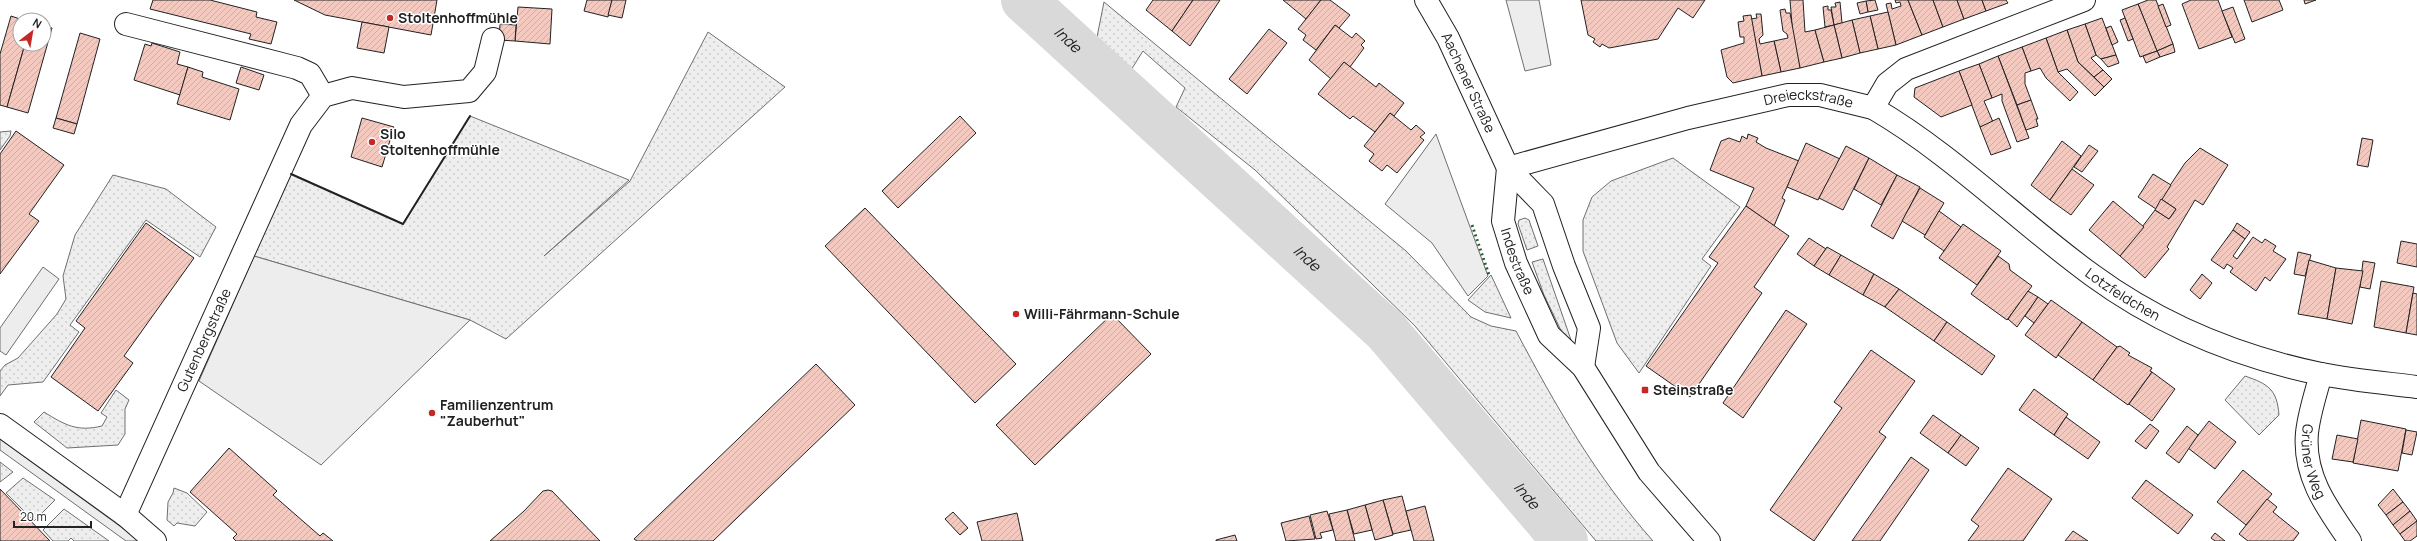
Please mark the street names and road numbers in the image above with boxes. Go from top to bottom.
street label: Aachener Straße [1438,29,1500,136]
street label: Dreieckstraße [1762,85,1855,112]
street label: Indestraße [1497,225,1539,298]
street label: Lotzfeldchen [2082,263,2164,325]
street label: Gutenbergstraße [172,285,235,395]
street label: Grüner Weg [2298,423,2331,502]

